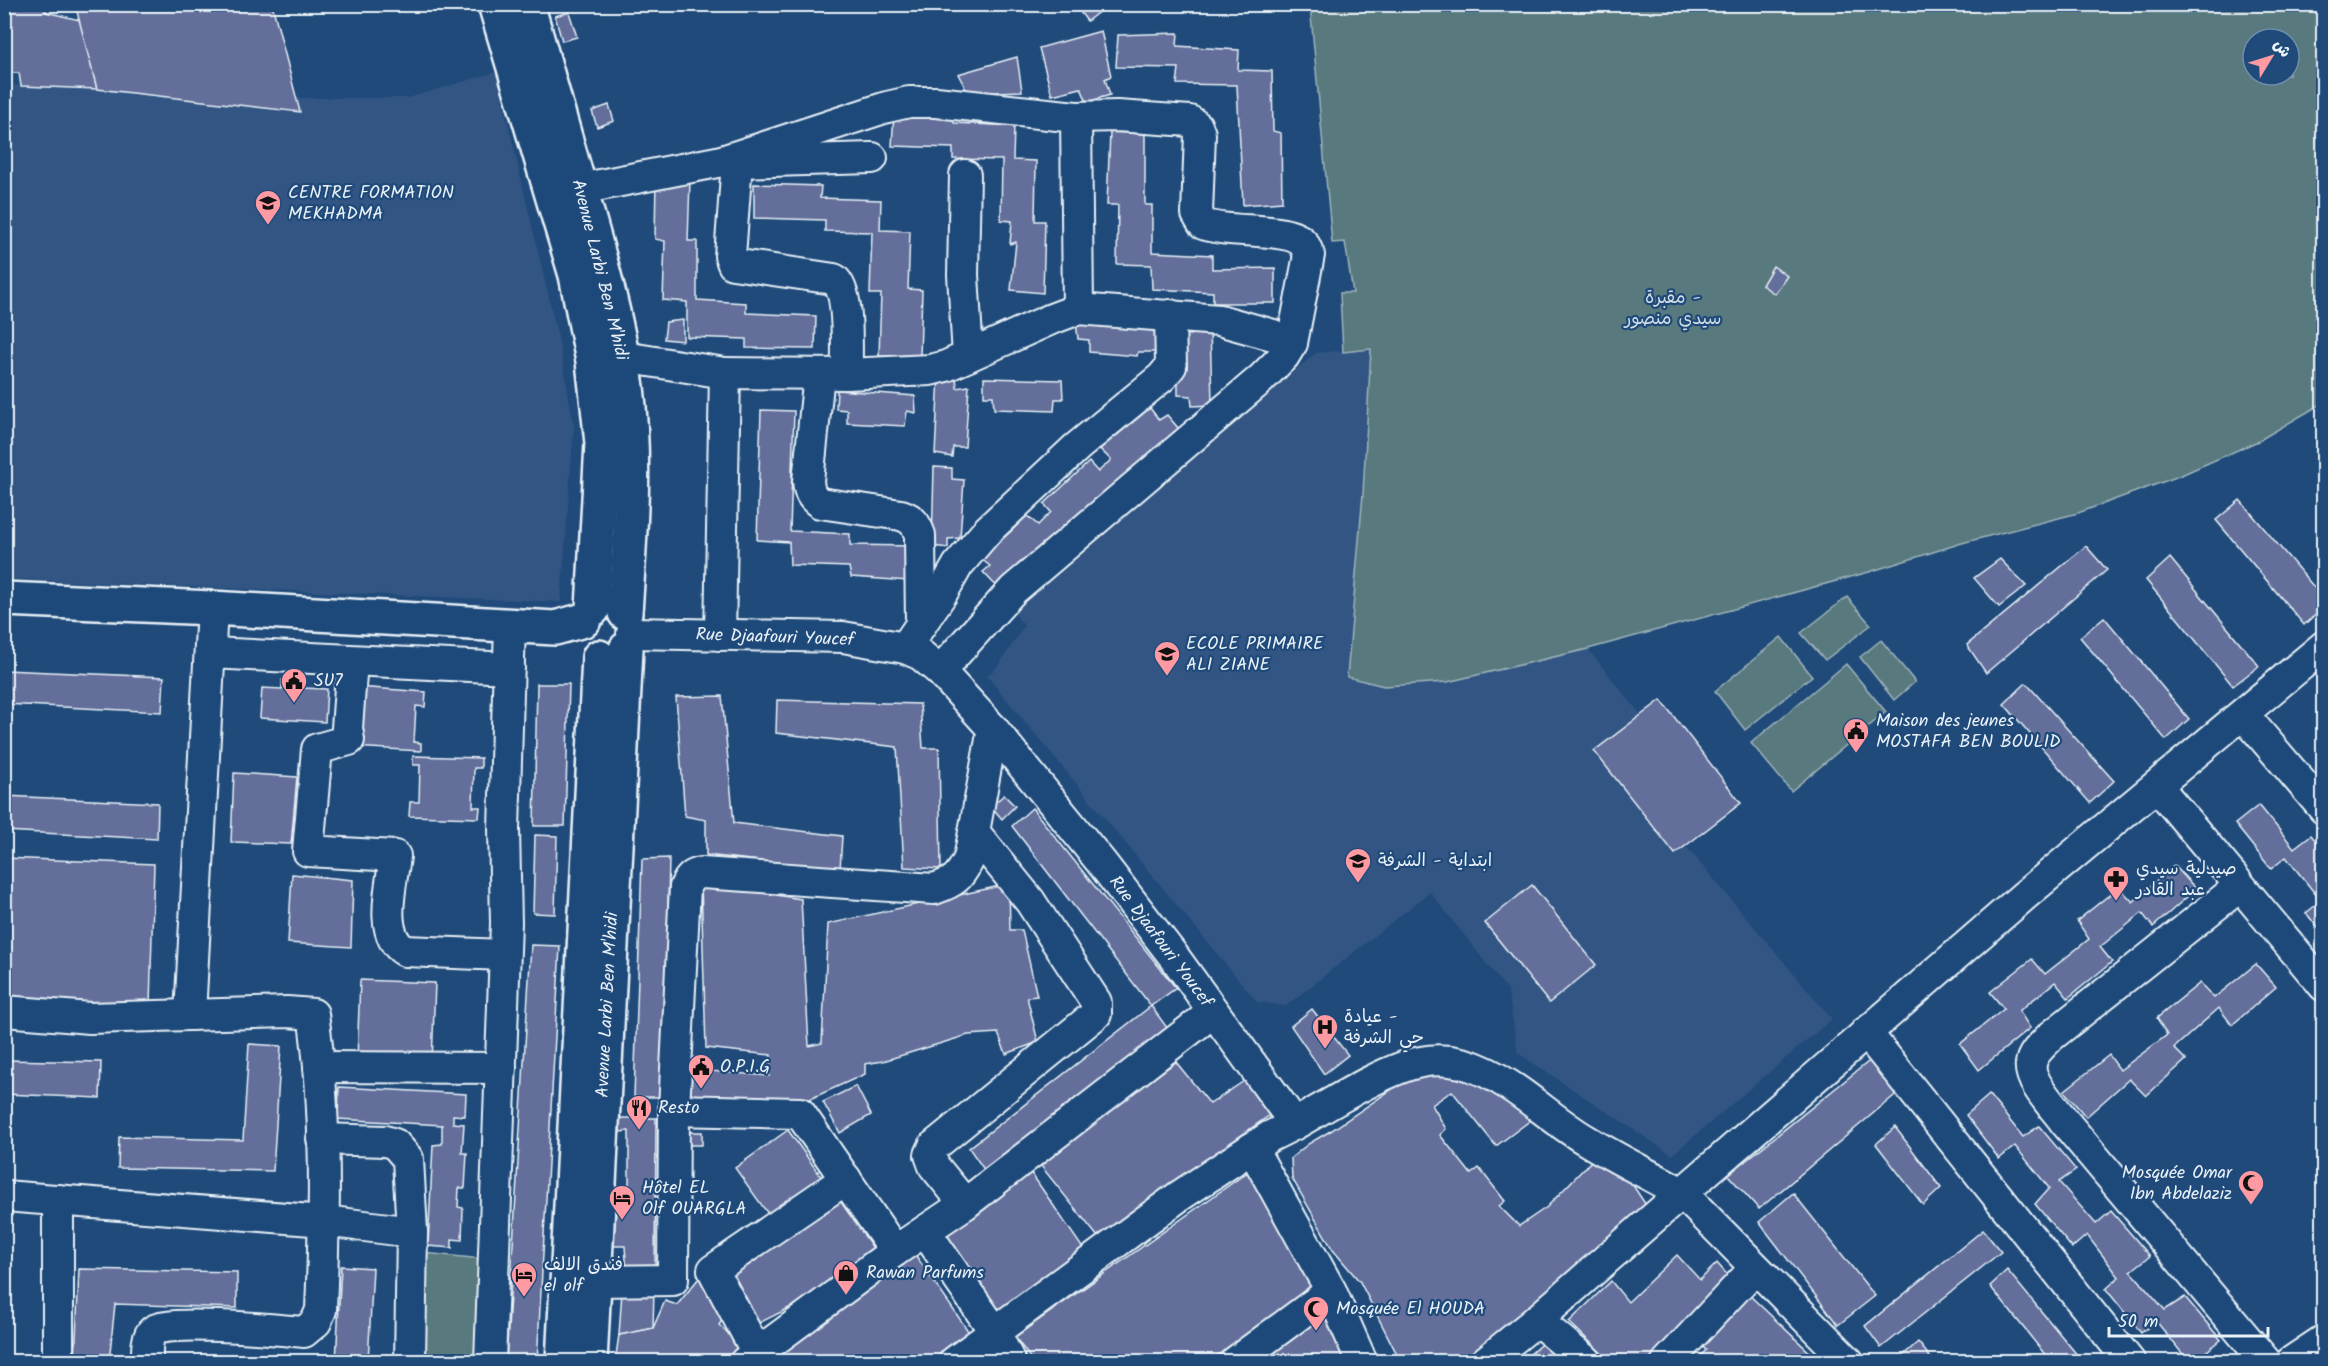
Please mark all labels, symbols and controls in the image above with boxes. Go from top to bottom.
north arrow [2241,27,2301,87]
text: ش [2266,34,2297,63]
street label: Avenue Larbi Ben M'hidi [562,176,636,364]
place label: CENTRE FORMATION MEKHADMA [288,179,454,229]
school or university icon: CENTRE FORMATION MEKHADMA [253,188,283,226]
park label: مقبرة - سيدي منصور [1623,284,1721,334]
street label: Rue Djaafouri Youcef [695,621,857,655]
place label: ECOLE PRIMAIRE ALI ZIANE [1186,630,1324,680]
school or university icon: ECOLE PRIMAIRE ALI ZIANE [1152,639,1182,677]
public building icon: SU7 [279,666,309,704]
place label: SU7 [314,667,343,696]
place label: Maison des jeunes MOSTAFA BEN BOULID [1876,707,2061,757]
public building icon: Maison des jeunes MOSTAFA BEN BOULID [1841,716,1871,754]
school or university icon: ابتداية - الشرفة [1343,846,1373,884]
place label: ابتداية - الشرفة [1378,847,1492,876]
place label: صيدلية سيدي عبد القادر [2134,855,2237,905]
pharmacy icon: صيدلية سيدي عبد القادر [2101,864,2131,902]
street label: Rue Djaafouri Youcef [1101,870,1221,1016]
street label: Avenue Larbi Ben M'hidi [589,911,627,1099]
place label: عيادة - حي الشرفة [1344,1003,1424,1053]
hospital icon: عيادة - حي الشرفة [1310,1012,1340,1050]
public building icon: O.P.I.G [686,1052,716,1090]
place label: O.P.I.G [720,1053,770,1082]
restaurant icon: Resto [624,1093,654,1131]
place label: Resto [658,1094,699,1123]
place label: Mosquée Omar Ibn Abdelaziz [2122,1159,2233,1209]
mosque icon: Mosquée Omar Ibn Abdelaziz [2236,1168,2266,1206]
place label: Hôtel EL Olf OUARGLA [642,1174,747,1224]
hotel icon: Hôtel EL Olf OUARGLA [607,1183,637,1221]
place label: فندق الالف el olf [544,1251,623,1301]
shop icon: Rawan Parfums [831,1258,861,1296]
place label: Rawan Parfums [866,1259,984,1288]
hotel icon: فندق الالف el olf [509,1260,539,1298]
mosque icon: Mosquée El HOUDA [1301,1294,1331,1332]
place label: Mosquée El HOUDA [1336,1295,1485,1324]
scale bar [2109,1300,2268,1338]
text: 50 m [2118,1308,2158,1337]

